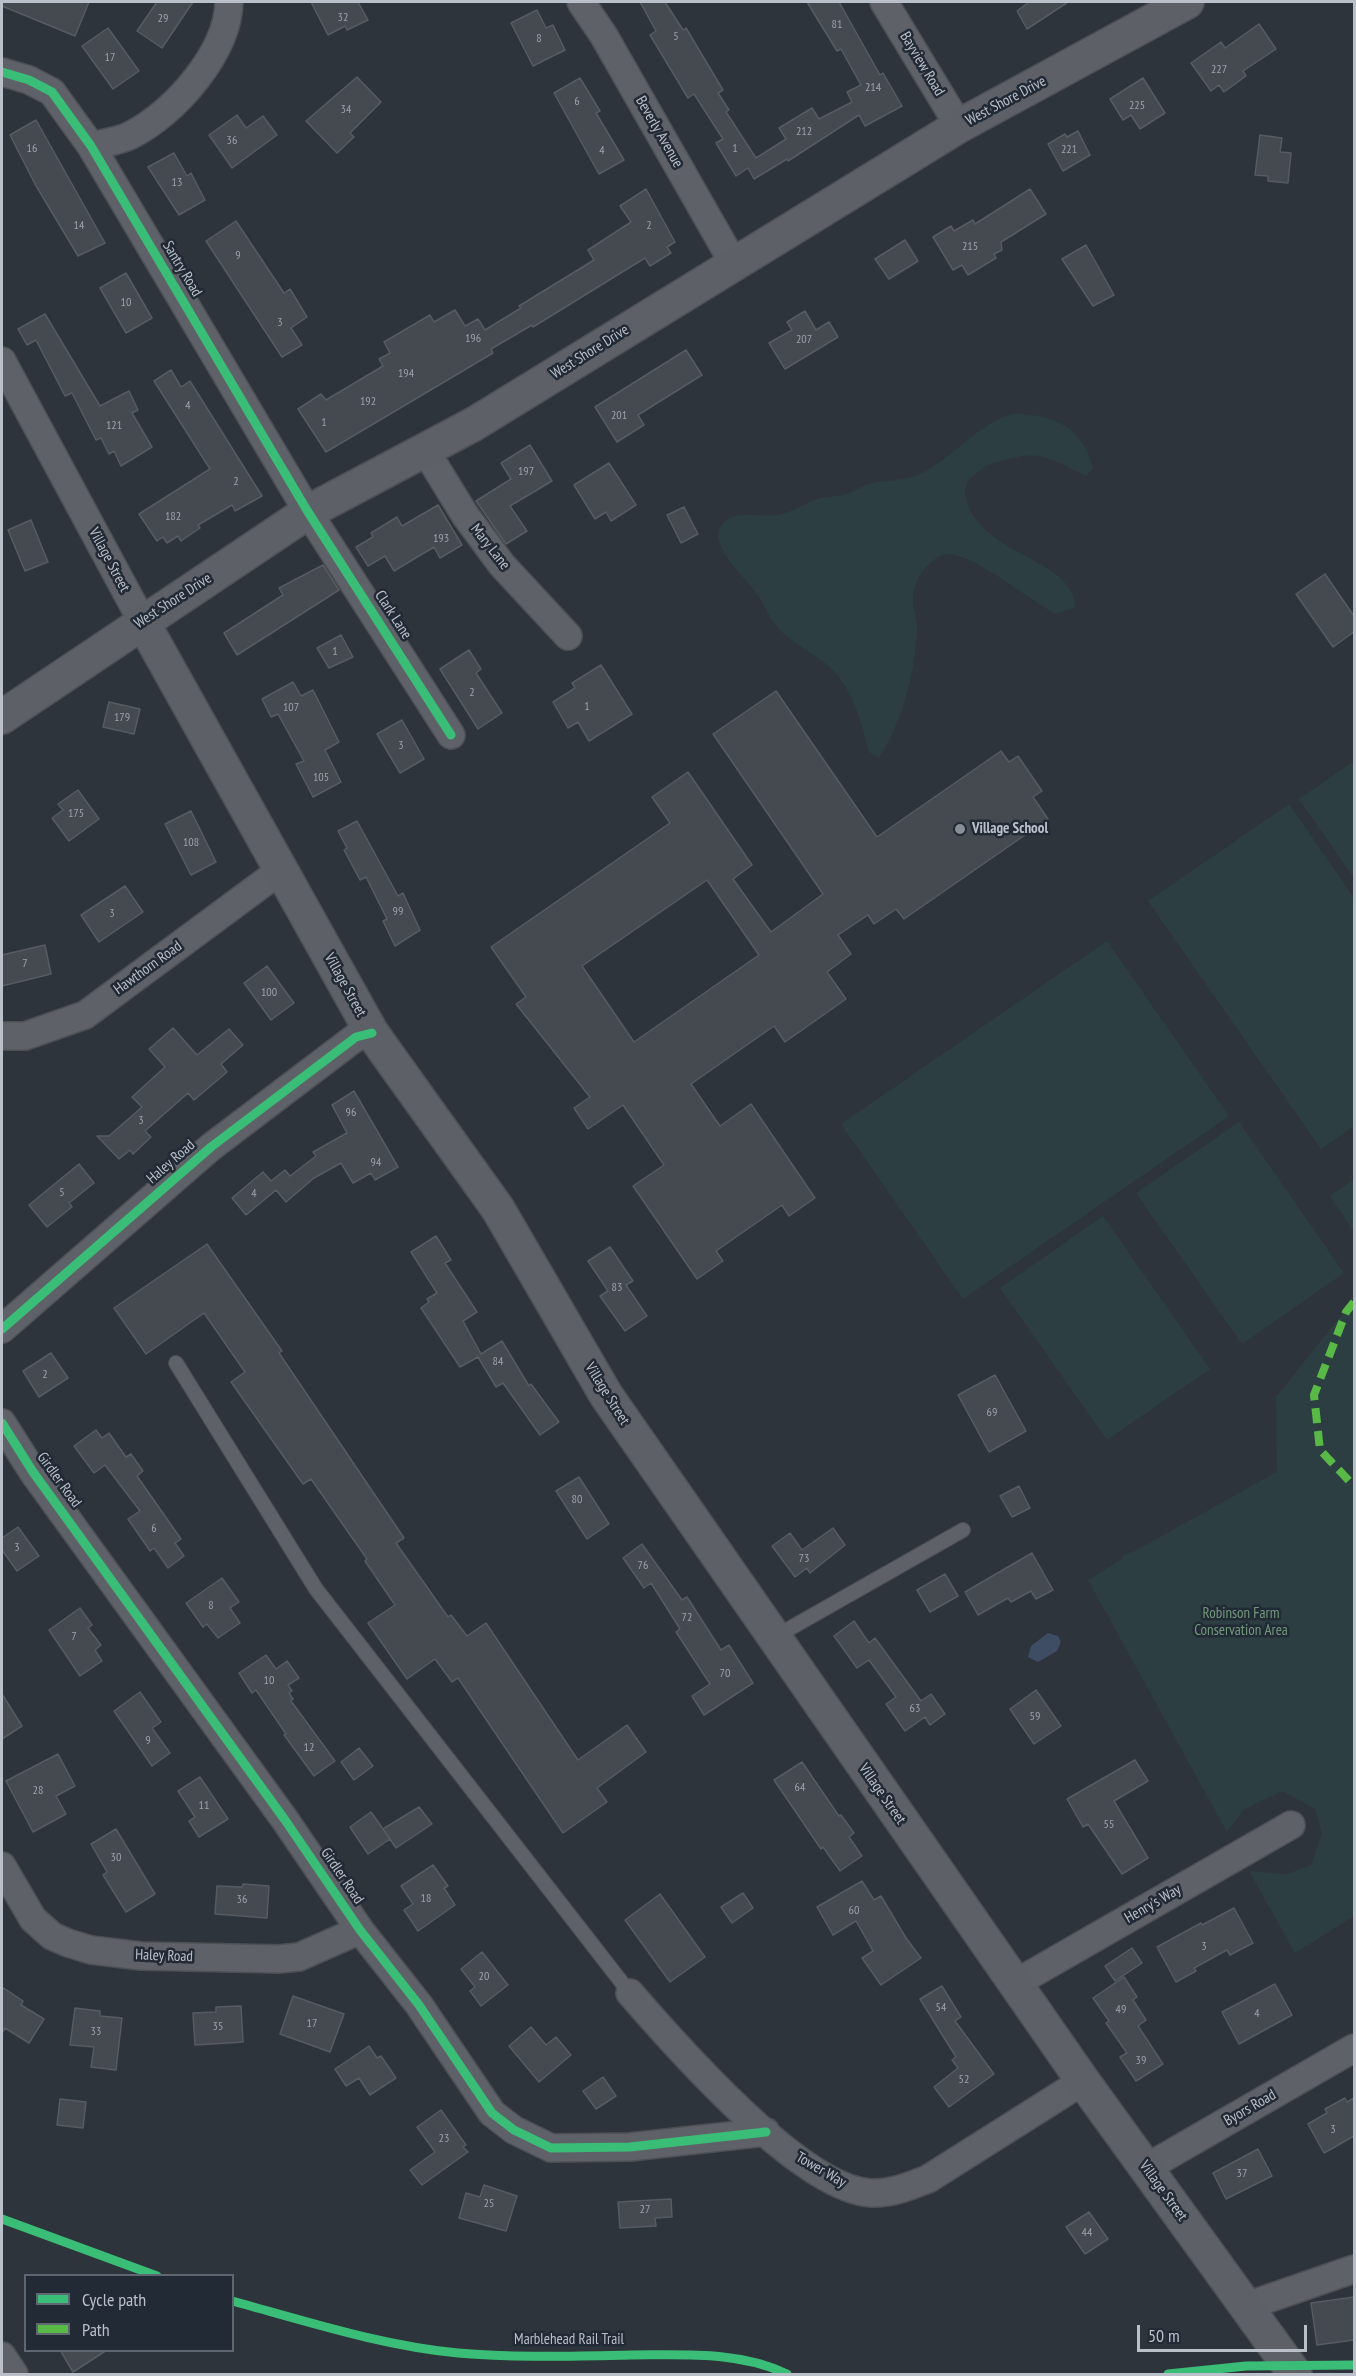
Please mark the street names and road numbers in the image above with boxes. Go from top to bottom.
street label: Bayview Road [896,29,948,99]
street label: West Shore Drive [963,72,1049,130]
street label: Beverly Avenue [631,93,687,171]
street label: Santry Road [158,238,206,300]
street label: West Shore Drive [548,321,632,383]
street label: Mary Lane [467,520,513,574]
street label: Village Street [85,525,133,595]
street label: West Shore Drive [131,569,215,633]
street label: Clark Lane [371,587,415,643]
street label: Hawthorn Road [111,937,185,999]
street label: Village Street [320,950,370,1020]
street label: Haley Road [143,1136,199,1188]
street label: Village Street [581,1360,633,1428]
street label: Girdler Road [33,1449,85,1511]
street label: Village Street [855,1760,909,1828]
street label: Girdler Road [317,1845,367,1907]
street label: Henry's Way [1122,1881,1184,1927]
street label: Haley Road [135,1946,193,1966]
street label: Byors Road [1221,2086,1279,2130]
street label: Tower Way [793,2148,849,2192]
street label: Village Street [1135,2157,1191,2225]
street label: Marblehead Rail Trail [514,2331,624,2349]

